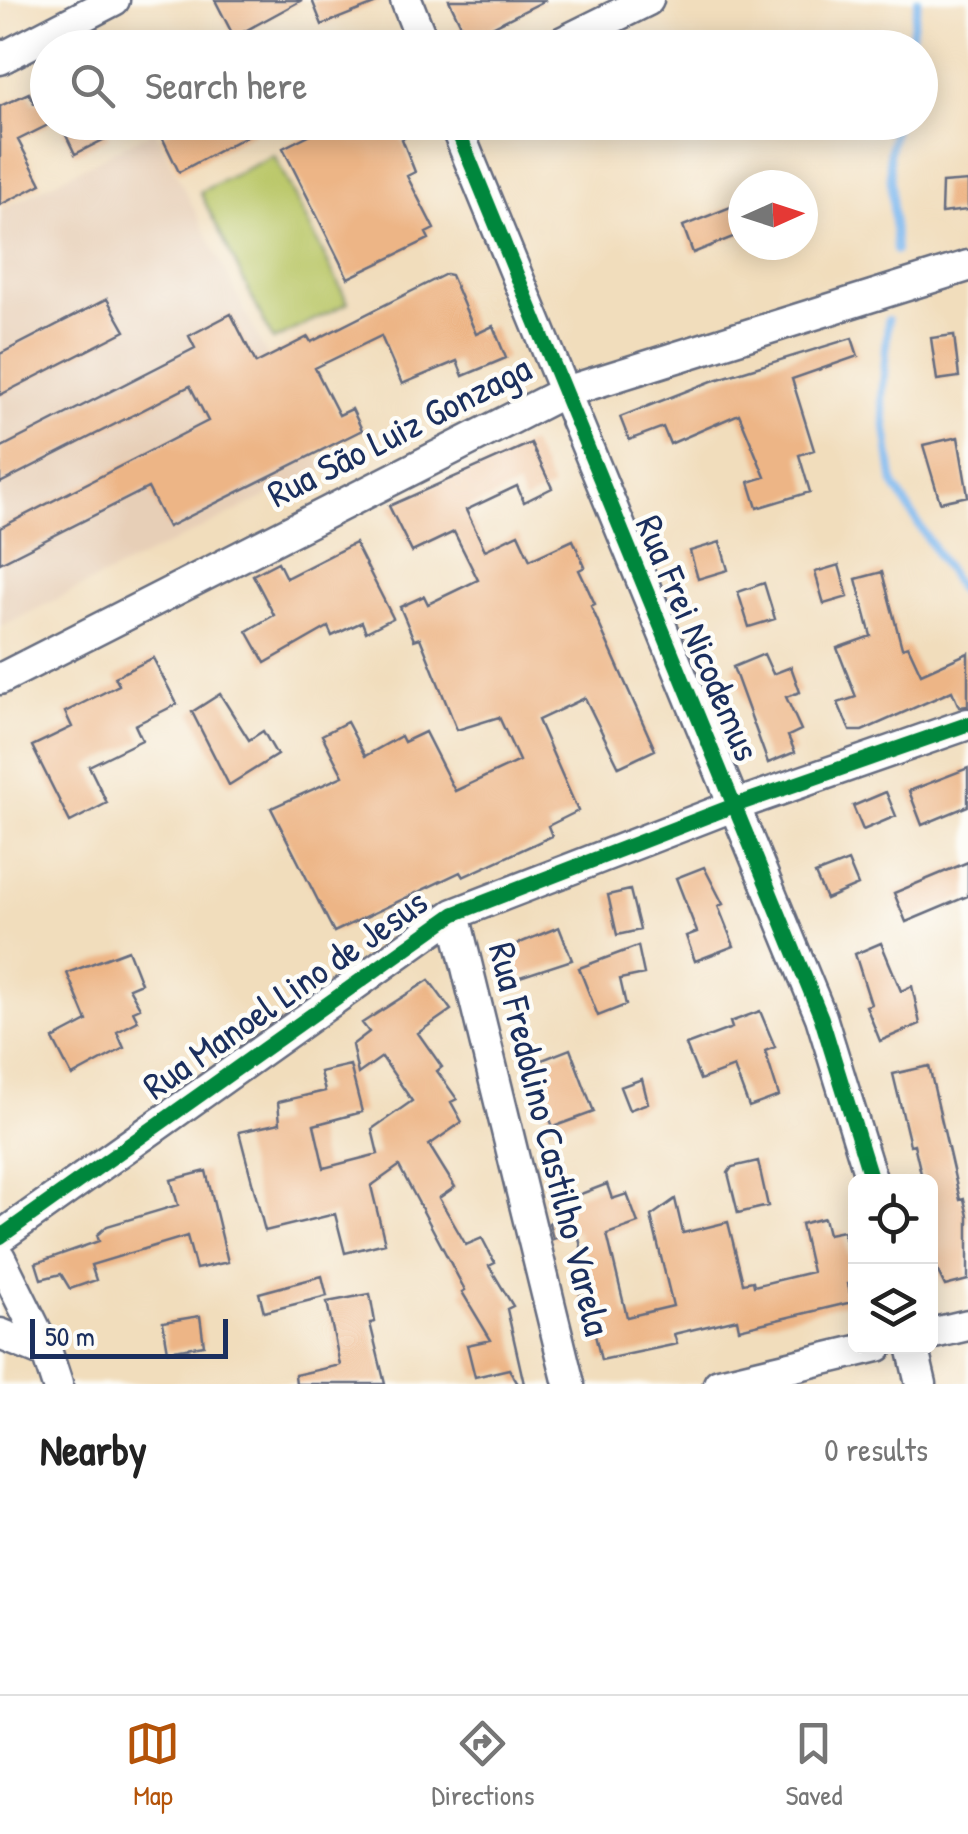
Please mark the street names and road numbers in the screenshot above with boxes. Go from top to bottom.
street label: Rua São Luiz Gonzaga [258,341,539,519]
street label: Rua Frei Nicodemus [624,507,774,768]
street label: Rua Manoel Lino de Jesus [132,875,437,1111]
street label: Rua Fredolino Castilho Varela [477,937,625,1341]

